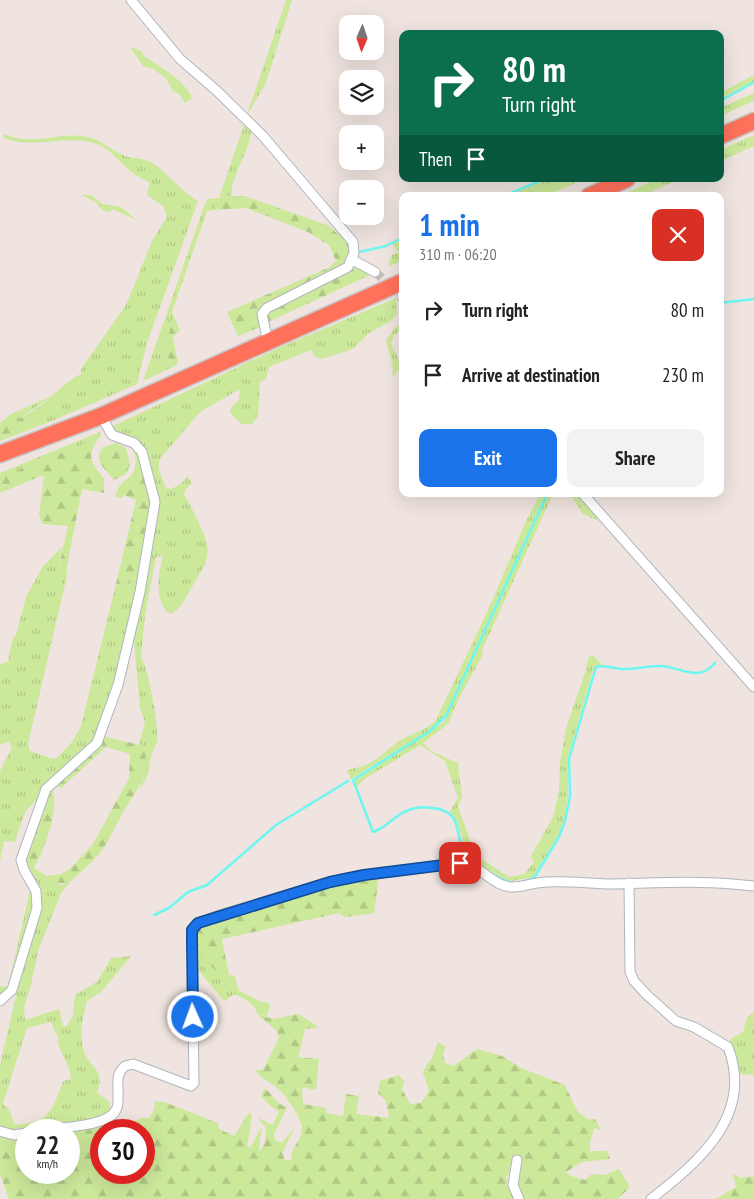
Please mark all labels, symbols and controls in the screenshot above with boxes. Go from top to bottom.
north arrow [339,15,384,60]
map controls [339,15,384,225]
text: 80 m [502,46,566,92]
icon: right [419,50,484,115]
button: layers [339,70,384,115]
text: Turn right [502,90,576,118]
button: + [339,125,384,170]
icon: arrive [462,145,490,173]
text: Then [419,147,452,171]
button: − [339,180,384,225]
text: 1 min [419,205,480,244]
button: close [652,209,704,261]
text: 310 m · 06:20 [419,244,497,264]
icon: right [419,296,447,324]
text: Turn right [462,298,528,322]
text: 80 m [671,298,704,322]
icon: arrive [419,361,447,389]
text: Arrive at destination [462,363,600,387]
text: 230 m [662,363,704,387]
button: Exit [419,429,557,487]
button: Share [567,429,704,487]
pin [439,842,481,884]
icon: arrive [446,849,474,877]
position arrow [166,990,218,1042]
speed limit sign: 30 [90,1119,155,1184]
text: 22 [36,1129,59,1161]
text: km/h [37,1156,58,1171]

